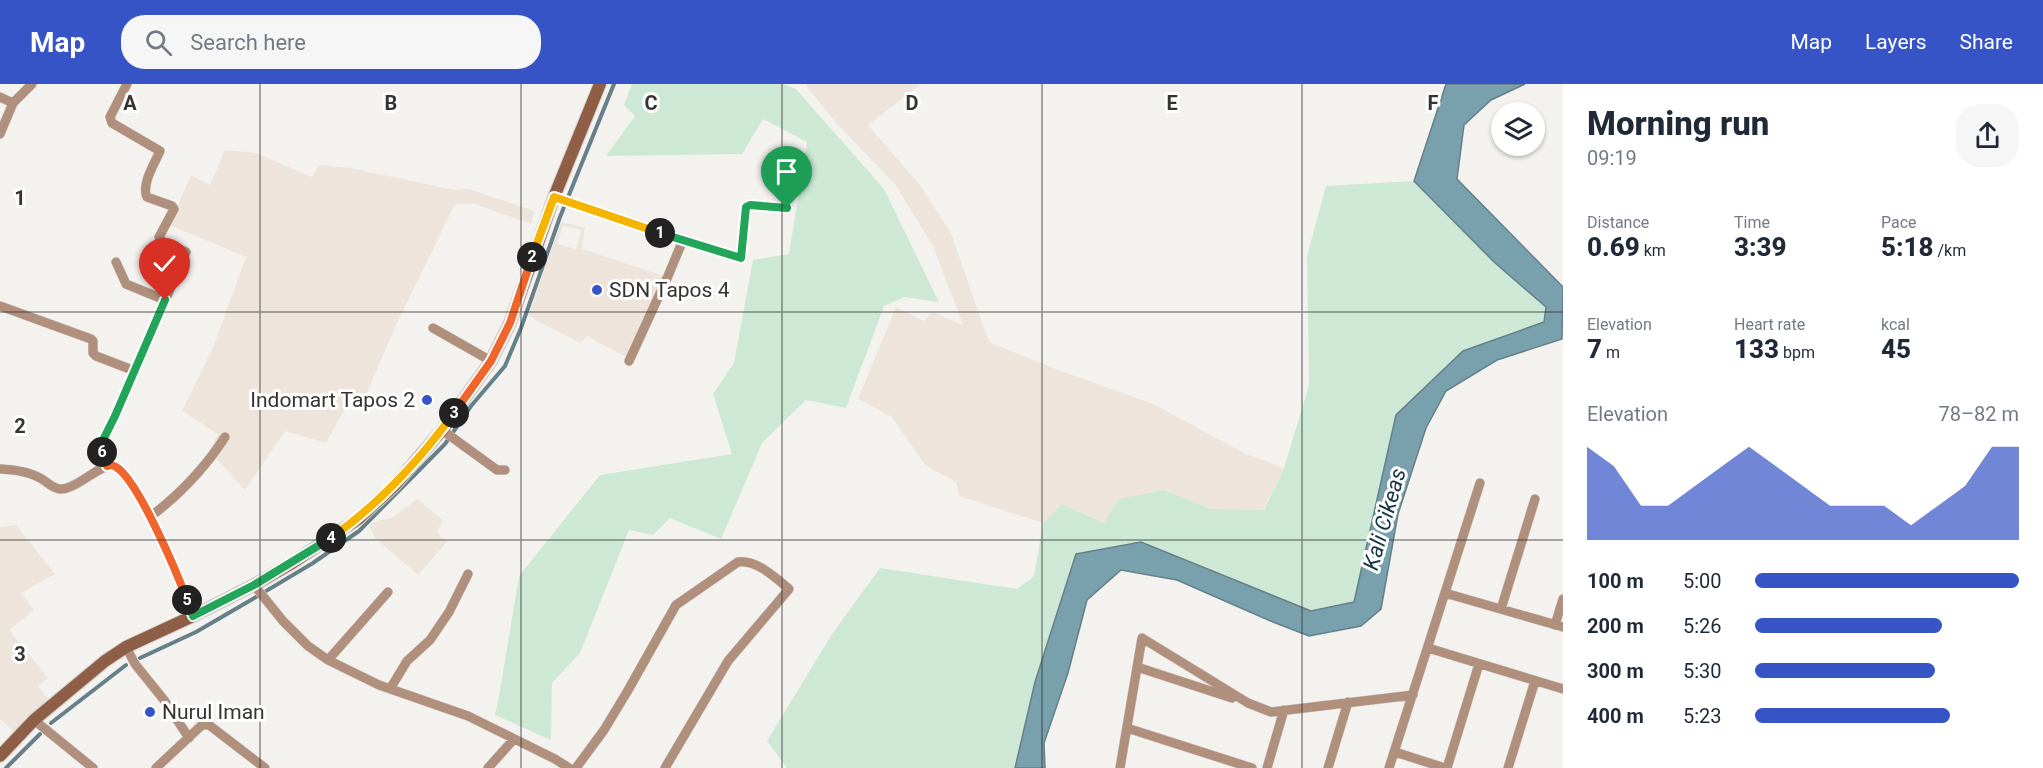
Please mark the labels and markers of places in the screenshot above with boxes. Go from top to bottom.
pin [761,146,812,208]
pin: 1 [645,218,675,248]
pin [139,238,190,300]
pin: 2 [517,242,547,272]
place label: SDN Tapos 4 [609,278,730,302]
marker: SDN Tapos 4 [590,283,604,297]
place label: Indomart Tapos 2 [250,388,415,412]
marker: Indomart Tapos 2 [420,393,434,407]
pin: 3 [439,398,469,428]
pin: 6 [87,437,117,467]
pin: 4 [316,523,346,553]
pin: 5 [172,585,202,615]
place label: Nurul Iman [162,700,265,724]
marker: Nurul Iman [143,705,157,719]

